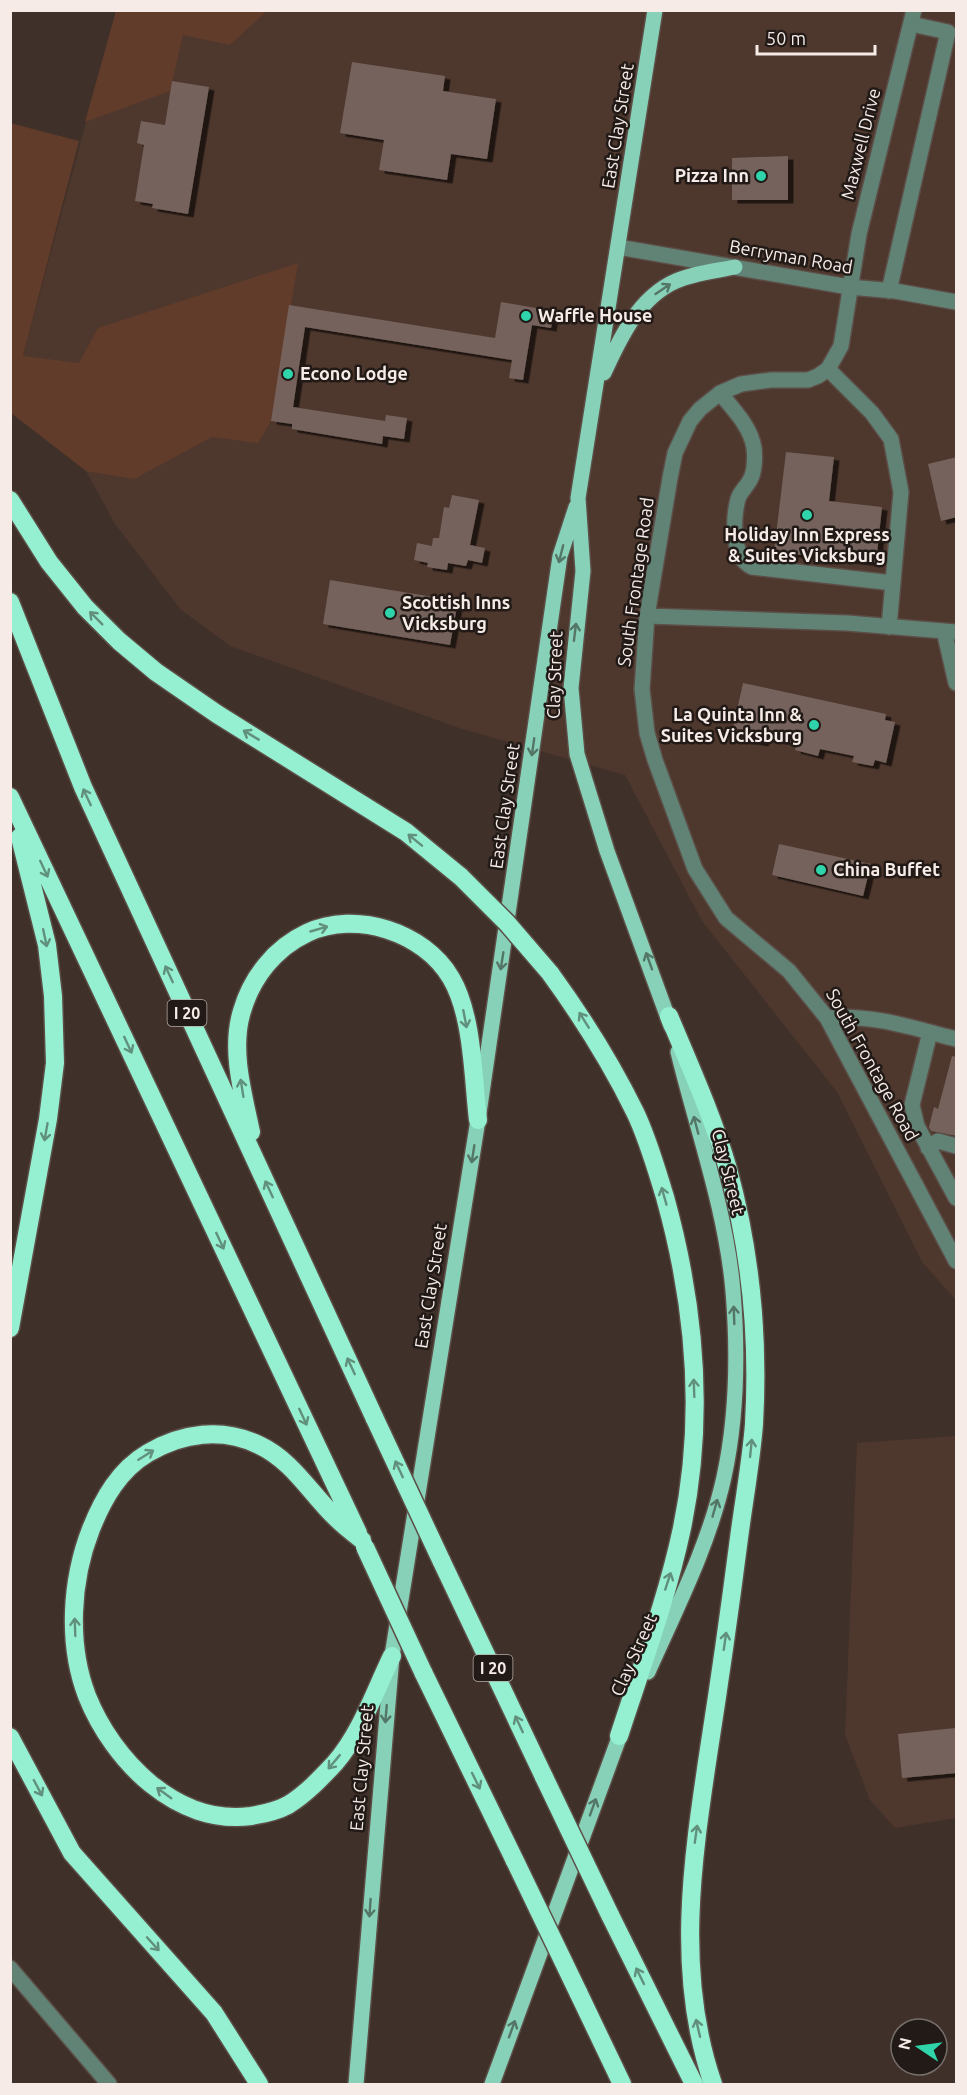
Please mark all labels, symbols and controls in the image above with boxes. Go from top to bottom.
scale bar [757,18,876,56]
text: 50 m [766,28,806,48]
street label: East Clay Street [597,62,637,190]
street label: Maxwell Drive [837,86,884,201]
place label: Pizza Inn [675,165,749,185]
marker: Pizza Inn [754,169,768,183]
street label: Berryman Road [728,235,854,277]
one-way arrow [654,283,671,296]
place label: Waffle House [538,305,652,325]
marker: Waffle House [519,309,533,323]
place label: Econo Lodge [300,363,408,383]
marker: Econo Lodge [281,367,295,381]
street label: South Frontage Road [613,496,657,668]
marker: Holiday Inn Express & Suites Vicksburg [800,508,814,522]
place label: Holiday Inn Express & Suites Vicksburg [724,524,890,565]
one-way arrow [555,544,567,563]
place label: Scottish Inns Vicksburg [402,592,510,633]
marker: Scottish Inns Vicksburg [383,606,397,620]
one-way arrow [88,611,103,625]
one-way arrow [570,622,581,642]
street label: Clay Street [542,631,566,719]
place label: La Quinta Inn & Suites Vicksburg [661,704,803,745]
marker: La Quinta Inn & Suites Vicksburg [807,718,821,732]
one-way arrow [243,728,260,740]
one-way arrow [527,737,538,756]
street label: East Clay Street [485,742,523,870]
one-way arrow [81,788,93,806]
one-way arrow [407,833,423,846]
one-way arrow [39,859,51,877]
place label: China Buffet [833,859,940,879]
marker: China Buffet [814,863,828,877]
one-way arrow [309,923,328,934]
one-way arrow [40,928,51,948]
one-way arrow [496,950,507,970]
one-way arrow [643,952,654,971]
one-way arrow [163,965,175,983]
street label: South Frontage Road [823,985,923,1144]
road number: I 20 [168,1000,207,1026]
one-way arrow [460,1009,471,1028]
one-way arrow [577,1012,589,1029]
one-way arrow [122,1036,134,1054]
one-way arrow [236,1079,247,1099]
one-way arrow [690,1115,702,1134]
one-way arrow [40,1122,51,1142]
street label: Clay Street [709,1127,749,1217]
one-way arrow [467,1143,478,1163]
one-way arrow [262,1180,273,1198]
one-way arrow [658,1187,669,1206]
street label: East Clay Street [410,1222,450,1350]
one-way arrow [215,1231,227,1249]
one-way arrow [728,1306,740,1326]
one-way arrow [344,1357,356,1375]
one-way arrow [689,1379,700,1399]
one-way arrow [298,1407,310,1425]
one-way arrow [746,1439,757,1458]
one-way arrow [137,1448,154,1460]
one-way arrow [392,1460,404,1478]
one-way arrow [709,1499,721,1518]
one-way arrow [664,1572,675,1591]
street label: Clay Street [606,1610,660,1699]
one-way arrow [70,1618,81,1638]
one-way arrow [720,1632,731,1652]
road number: I 20 [474,1655,512,1681]
street label: East Clay Street [346,1704,376,1832]
one-way arrow [380,1704,391,1724]
one-way arrow [513,1716,525,1734]
one-way arrow [328,1754,341,1770]
one-way arrow [471,1772,483,1790]
one-way arrow [33,1779,44,1797]
one-way arrow [156,1787,172,1800]
one-way arrow [588,1798,599,1817]
one-way arrow [691,1825,702,1845]
one-way arrow [364,1898,375,1918]
one-way arrow [146,1936,159,1952]
one-way arrow [634,1967,645,1985]
north arrow [889,2017,949,2077]
one-way arrow [692,2019,703,2038]
one-way arrow [507,2021,518,2039]
text: N [894,2036,914,2051]

